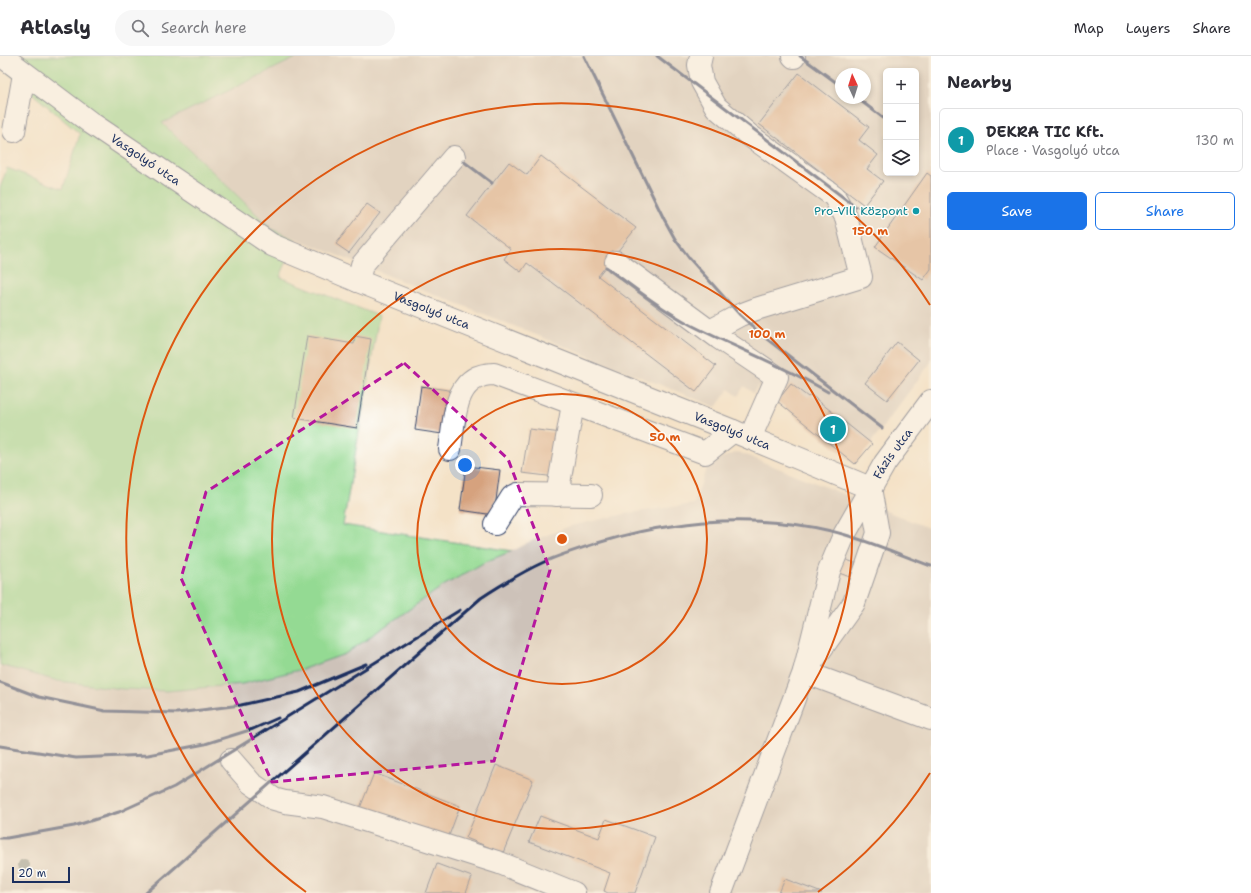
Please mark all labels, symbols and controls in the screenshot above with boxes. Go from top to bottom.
search box [115,10,395,46]
text: Atlasly [20,15,91,40]
icon: search [129,17,151,39]
text: Search here [161,18,247,38]
text: Map [1074,19,1104,37]
text: Layers [1126,19,1170,37]
text: Share [1192,19,1231,37]
north arrow [835,68,871,104]
map controls [883,68,919,176]
button: + [883,68,919,104]
text: Nearby [947,71,1012,93]
button: − [883,104,919,140]
text: DEKRA TIC Kft. [986,122,1104,142]
street label: Vasgolyó utca [107,130,184,189]
text: 1 [958,132,964,149]
text: 130 m [1196,132,1234,149]
button: layers [883,140,919,176]
text: Place · Vasgolyó utca [986,142,1120,159]
button: Save [947,192,1087,230]
button: Share [1095,192,1235,230]
place label: Pro-Vill Központ [814,203,908,219]
marker: Pro-Vill Központ [911,206,921,216]
text: 150 m [852,223,888,239]
street label: Vasgolyó utca [391,288,473,333]
text: 100 m [749,326,786,342]
street label: Vasgolyó utca [692,408,773,454]
pin: 1 [820,414,846,444]
street label: Fázis utca [869,425,916,482]
text: 50 m [650,429,681,445]
your location [455,455,475,475]
centre of rings [555,532,569,546]
scale bar [12,865,70,884]
text: 20 m [18,866,46,881]

